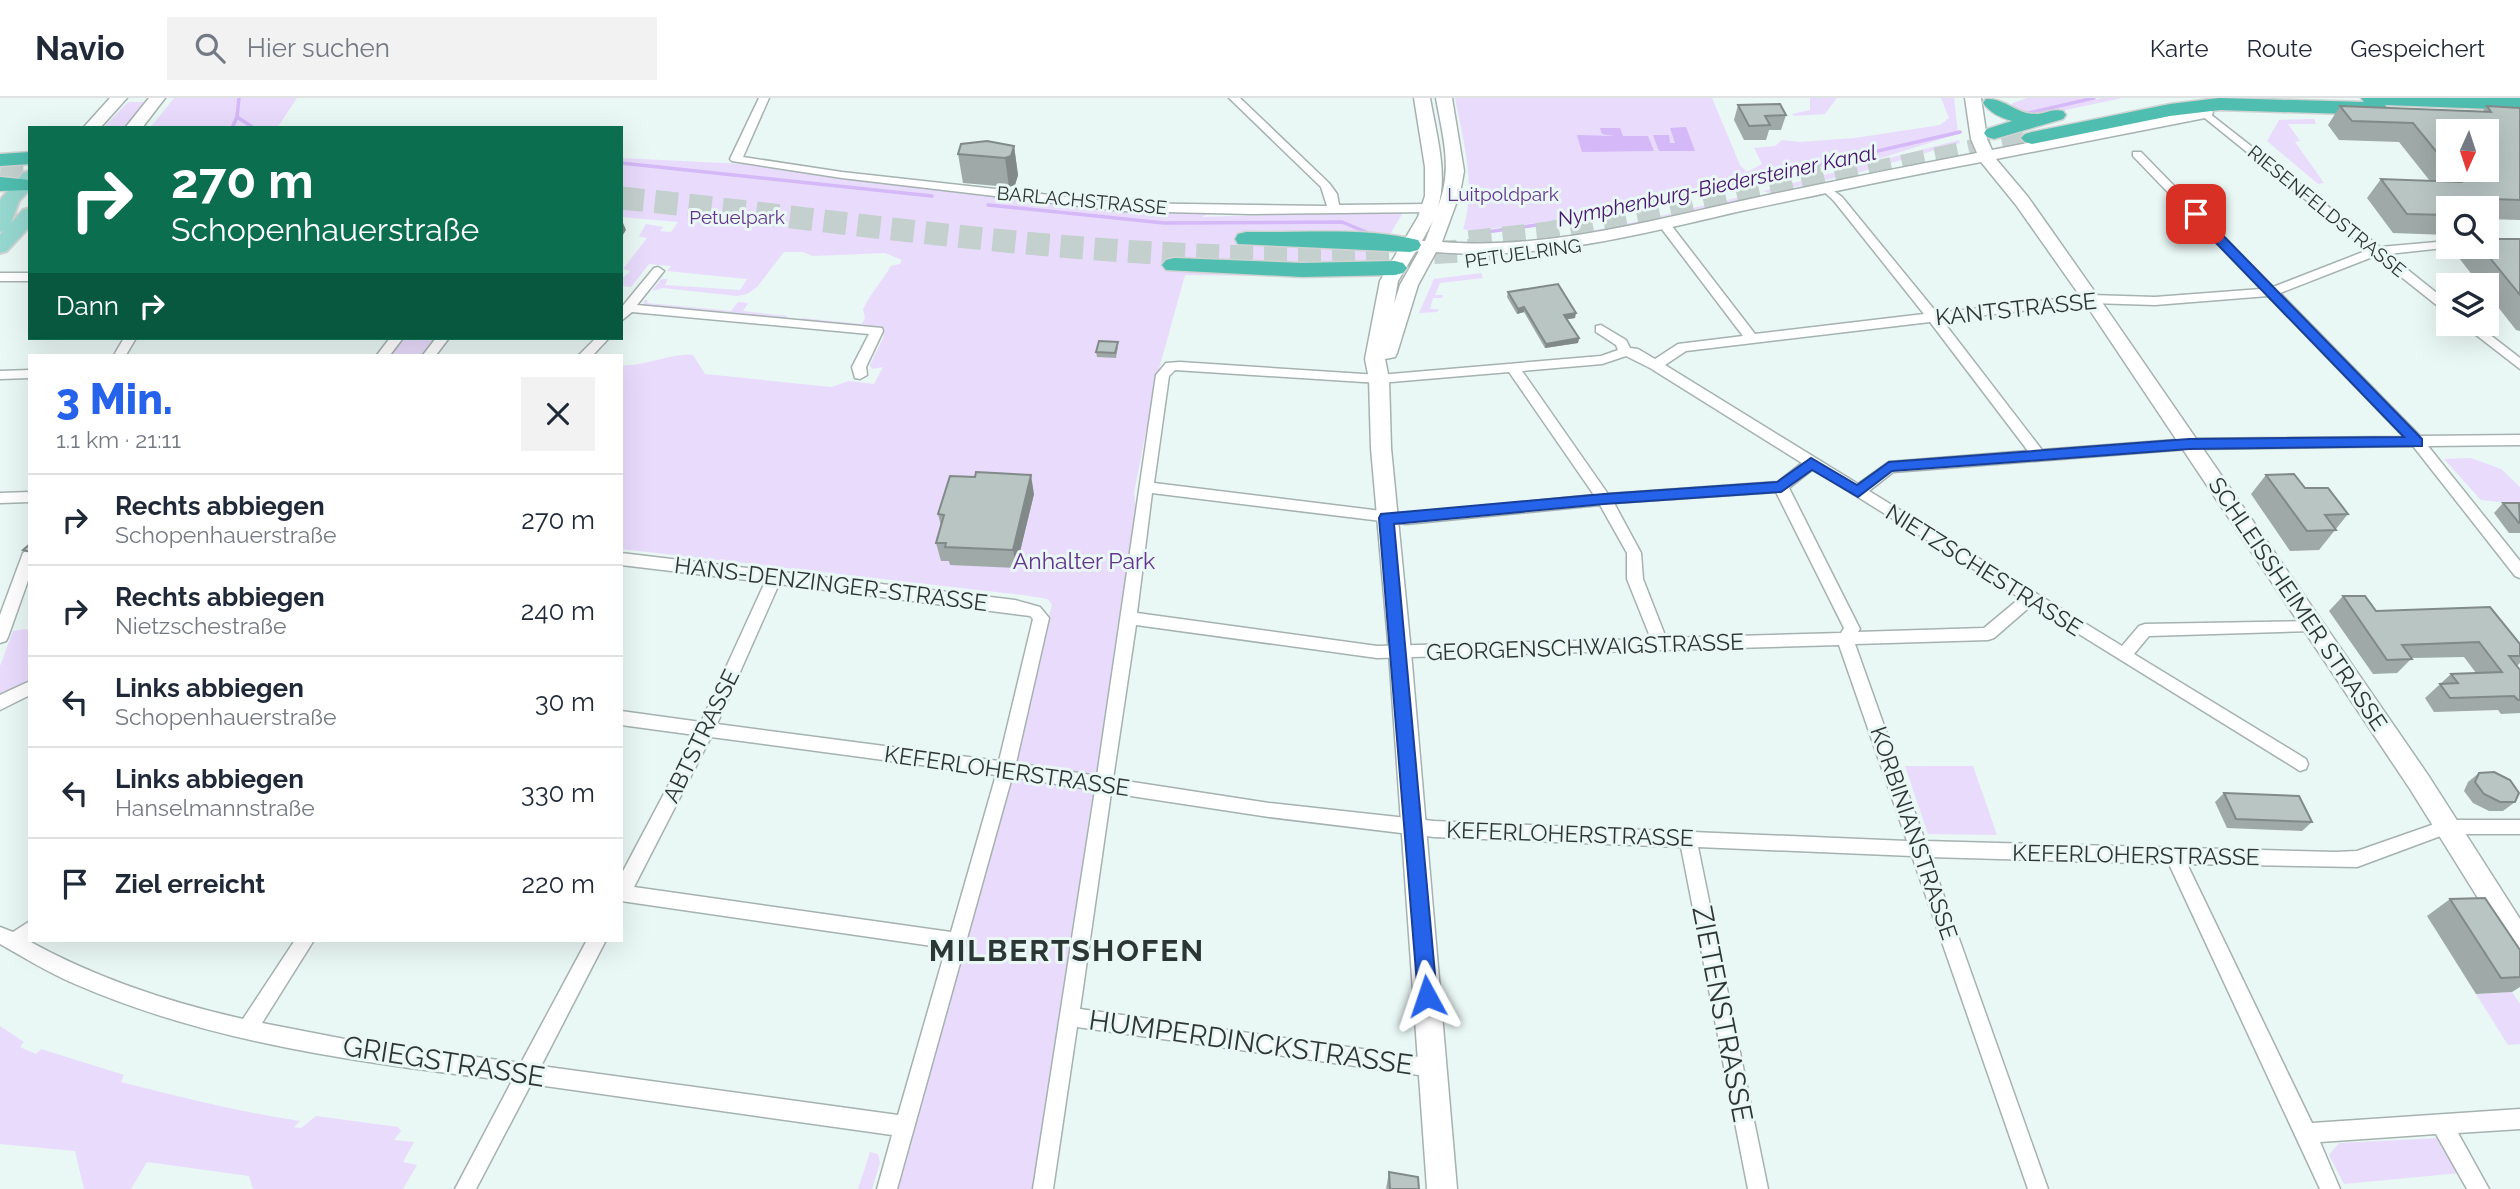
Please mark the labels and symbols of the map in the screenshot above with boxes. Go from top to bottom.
north arrow [2436,119,2499,182]
water label: Nymphenburg-Biedersteiner Kanal [1555,139,1879,232]
street label: RIESENFELDSTRASSE [2244,141,2410,281]
street label: BARLACHSTRASSE [996,182,1168,218]
park label: Luitpoldpark [1447,183,1559,205]
pin [2166,184,2226,244]
park label: Petuelpark [689,206,785,228]
street label: PETUELRING [1463,234,1583,272]
street label: KANTSTRASSE [1934,287,2098,330]
street label: SCHLEISSHEIMER STRASSE [2203,472,2393,735]
street label: NIETZSCHESTRASSE [1881,498,2088,641]
park label: Anhalter Park [1013,547,1155,574]
street label: HANS-DENZINGER-STRASSE [673,551,989,616]
street label: GEORGENSCHWAIGSTRASSE [1426,627,1744,666]
street label: ABTSTRASSE [657,665,744,807]
street label: KORBINIANSTRASSE [1865,722,1964,943]
street label: KEFERLOHERSTRASSE [883,740,1132,801]
street label: KEFERLOHERSTRASSE [1446,816,1694,851]
street label: KEFERLOHERSTRASSE [2012,839,2260,870]
street label: ZIETENSTRASSE [1685,903,1760,1125]
district label: MILBERTSHOFEN [929,933,1205,968]
position arrow [1390,959,1464,1033]
street label: HUMPERDINCKSTRASSE [1087,1003,1415,1082]
street label: GRIEGSTRASSE [341,1029,547,1094]

